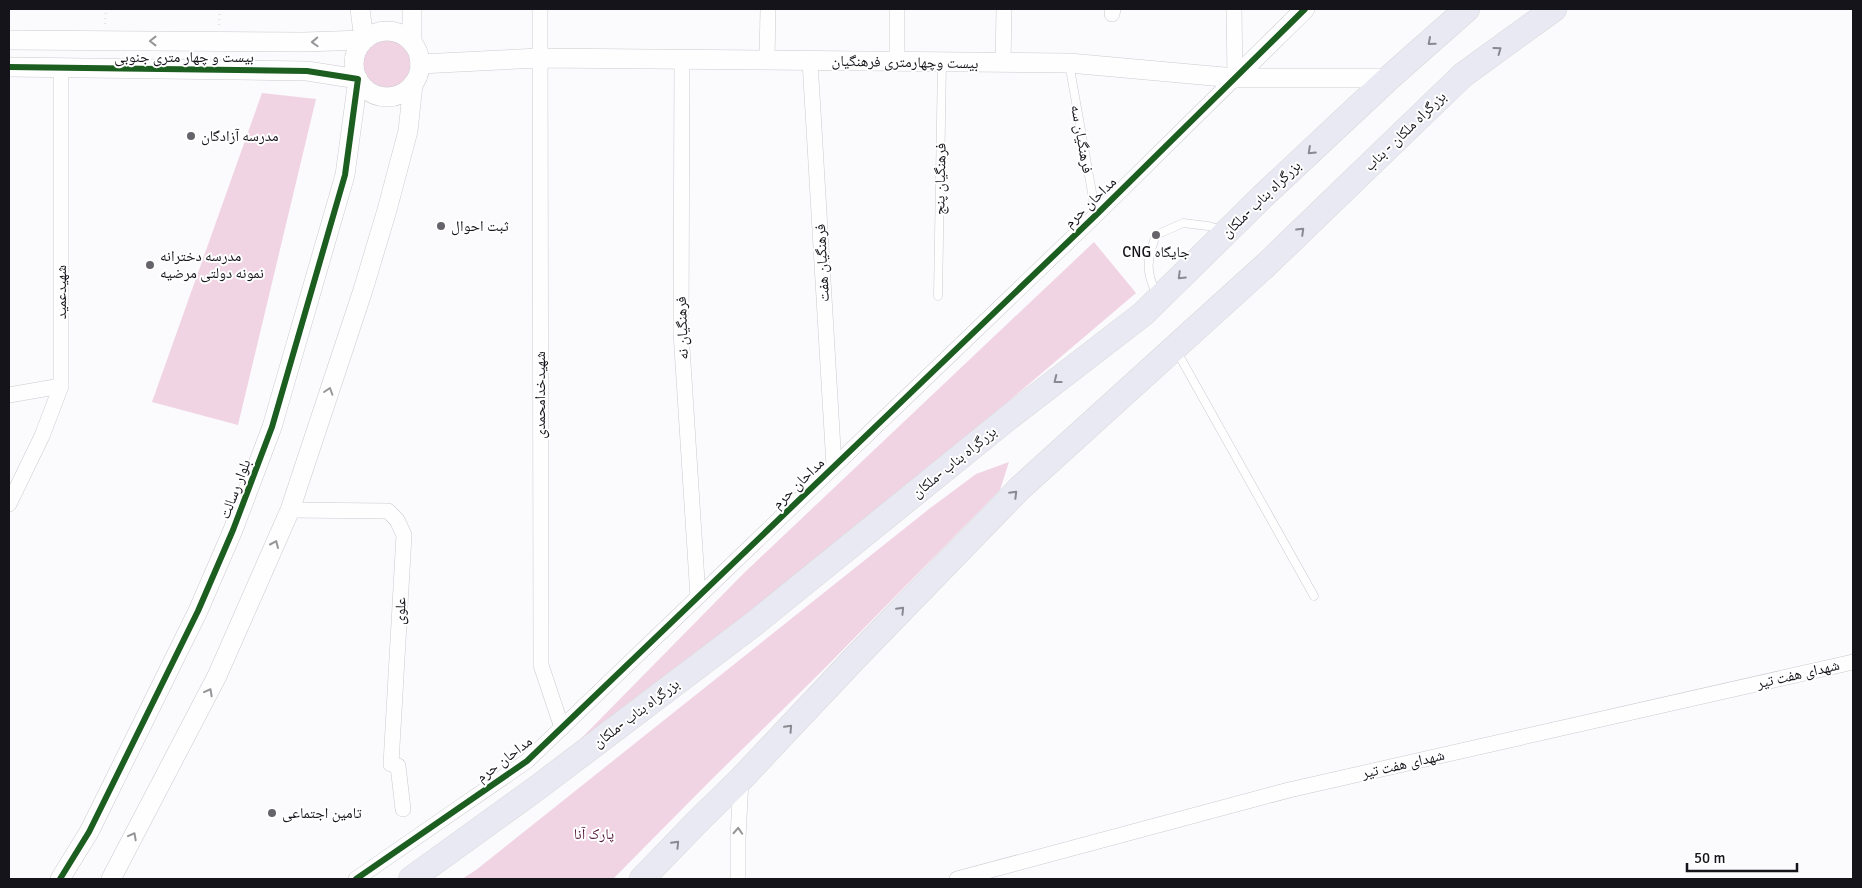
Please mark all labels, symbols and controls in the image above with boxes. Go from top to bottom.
one-way arrow [149,36,156,46]
one-way arrow [1428,36,1437,44]
one-way arrow [311,37,319,47]
one-way arrow [1492,47,1502,56]
street label: بیست و چهار متری جنوبی [114,48,254,67]
street label: بیست وچهارمتری فرهنگیان [831,52,979,73]
street label: بزرگراه ملکان - بناب [1360,87,1450,175]
street label: فرهنگیان سه [1066,103,1097,175]
place label: مدرسه آزادگان [201,127,279,146]
marker: مدرسه آزادگان [185,130,197,142]
street label: فرهنگیان پنج [930,143,951,215]
one-way arrow [1308,145,1317,154]
street label: بزرگراه بناب -ملکان [1217,157,1305,242]
street label: مداحان حرم [1060,173,1121,232]
place label: ثبت احوال [451,217,509,236]
marker: ثبت احوال [435,220,447,232]
street label: فرهنگیان هفت [811,223,834,303]
one-way arrow [1295,228,1304,237]
marker: CNG جایگاه [1150,229,1162,241]
place label: CNG جایگاه [1122,243,1190,261]
place label: مدرسه دخترانه نمونه دولتی مرضیه [160,247,264,283]
marker: مدرسه دخترانه نمونه دولتی مرضیه [144,259,156,271]
street label: شهیدعمید [52,265,70,319]
one-way arrow [1178,270,1187,279]
street label: فرهنگیان نه [672,296,693,360]
street label: شهیدخدامحمدی [531,351,550,439]
one-way arrow [1053,374,1063,383]
one-way arrow [324,387,334,395]
street label: بزرگراه بناب -ملکان [908,422,1001,502]
street label: مداحان حرم [768,454,829,513]
street label: بلوار رسالت [215,457,255,521]
one-way arrow [1009,490,1018,499]
one-way arrow [269,540,280,549]
street label: علوی [390,596,411,625]
one-way arrow [895,607,904,616]
street label: شهدای هفت تیر [1754,656,1842,693]
street label: بزرگراه بناب -ملکان [589,675,683,752]
one-way arrow [203,688,213,697]
one-way arrow [783,724,792,733]
street label: مداحان حرم [472,732,536,787]
street label: شهدای هفت تیر [1359,746,1447,783]
place label: تامین اجتماعی [282,804,362,823]
marker: تامین اجتماعی [266,807,278,819]
park label: پارک آنا [574,825,614,843]
one-way arrow [733,826,744,834]
one-way arrow [127,832,137,841]
scale bar [1687,840,1797,872]
one-way arrow [670,841,679,850]
text: 50 m [1694,849,1725,867]

